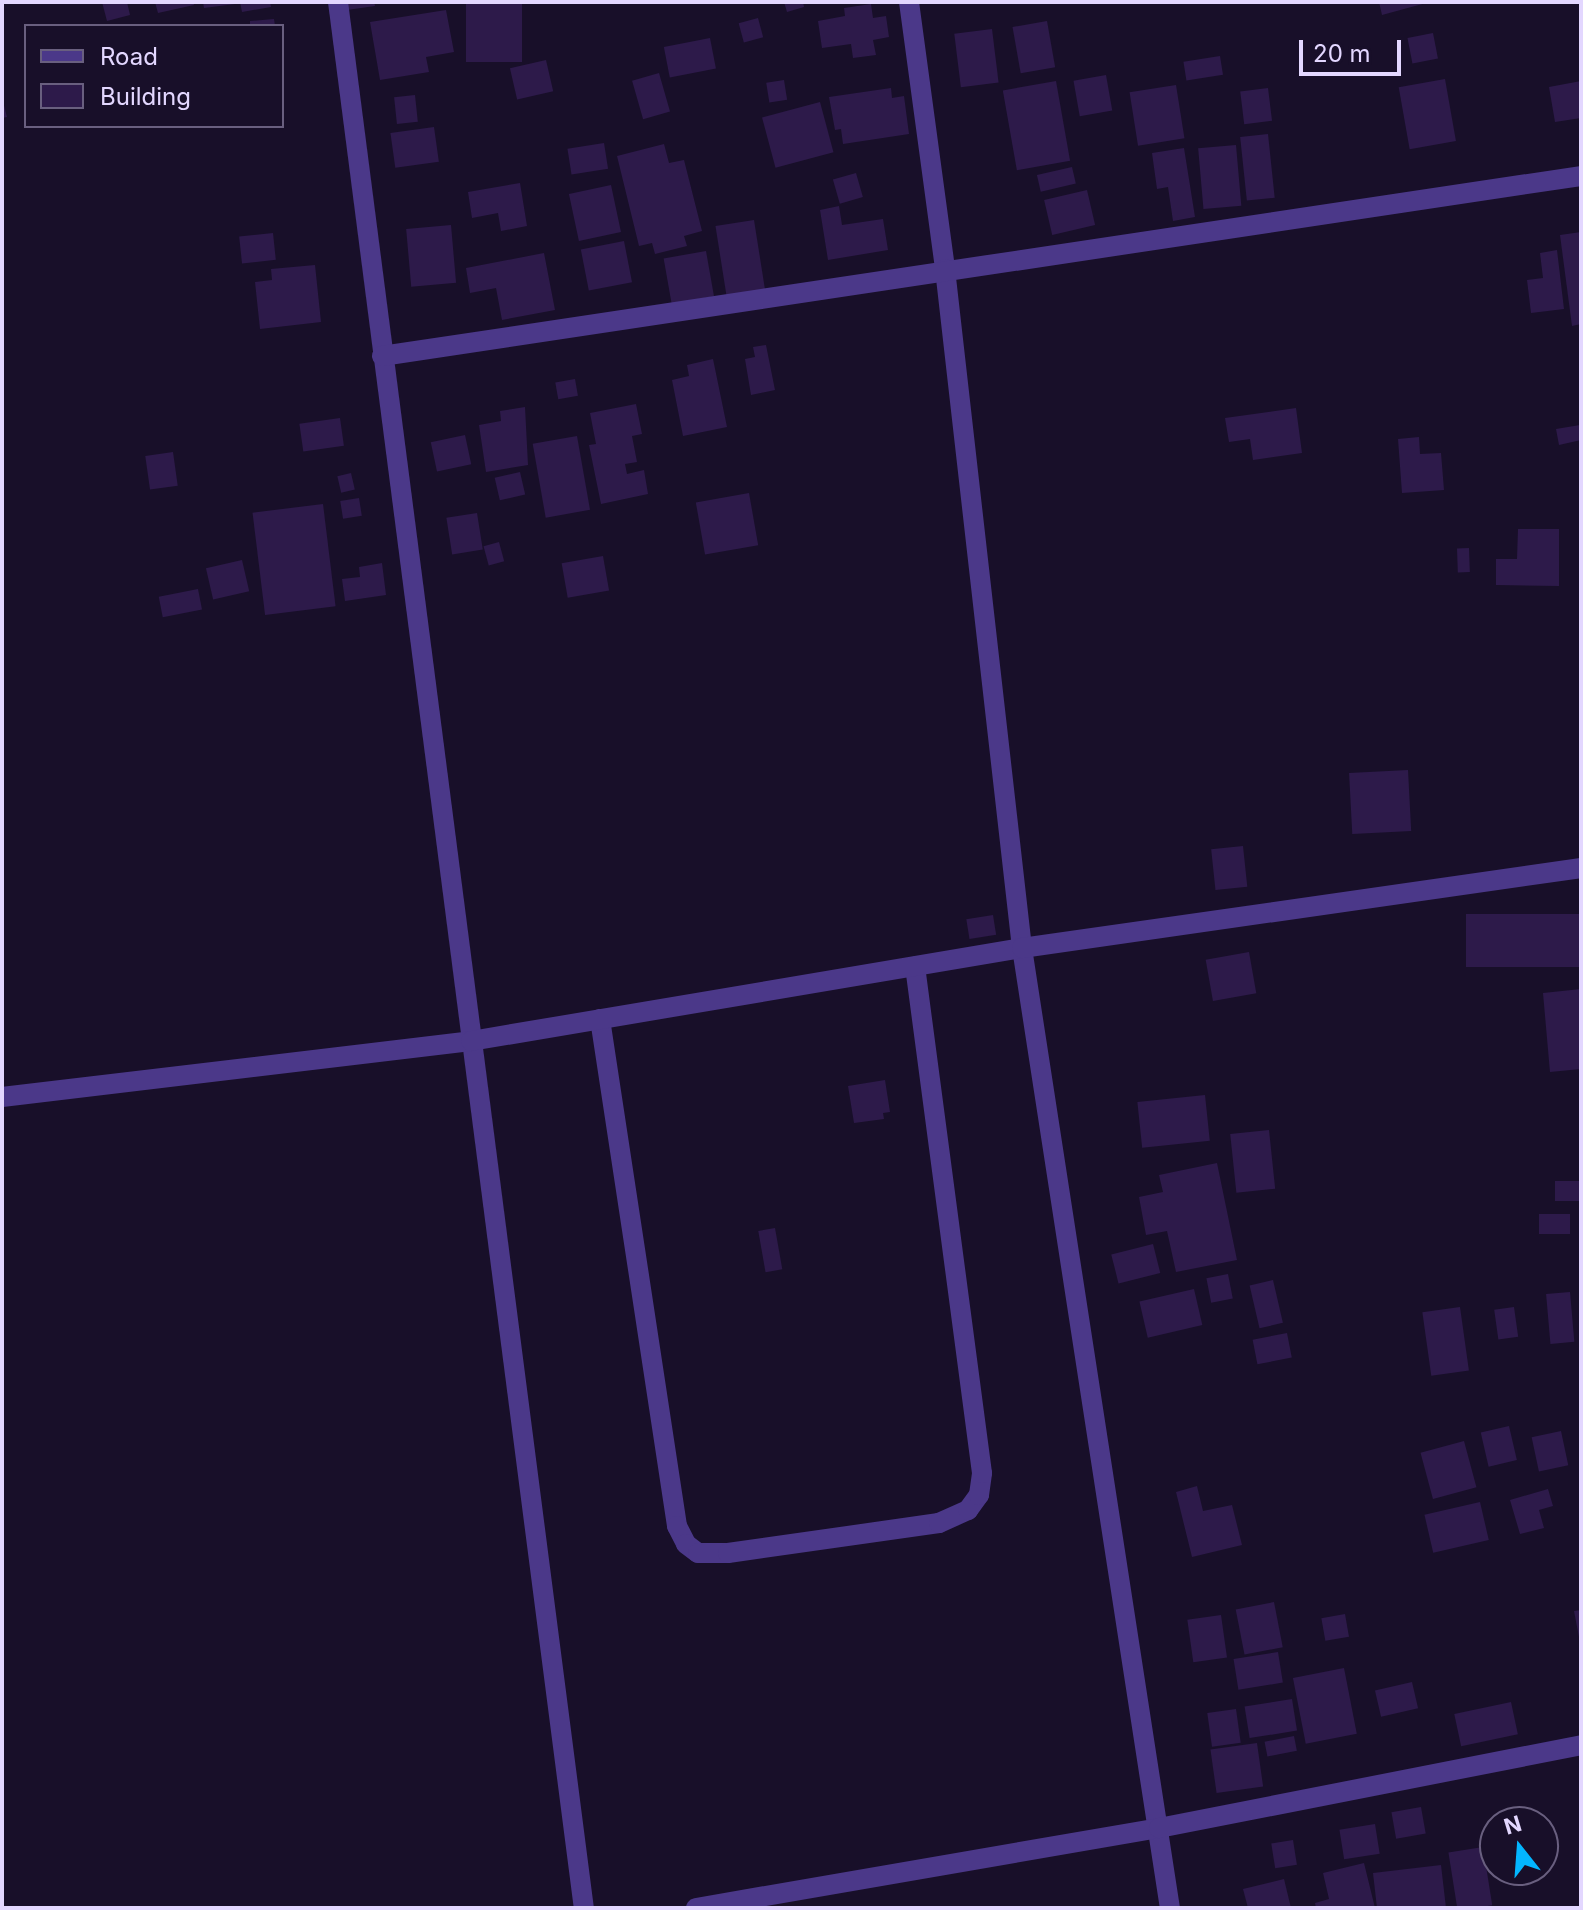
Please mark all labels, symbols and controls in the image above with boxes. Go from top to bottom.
legend [24,24,284,128]
scale bar [1303,24,1405,74]
text: 20 m [1313,39,1371,68]
text: Road [100,42,158,71]
text: Building [100,82,191,111]
north arrow [1479,1806,1559,1886]
text: N [1501,1810,1524,1840]

